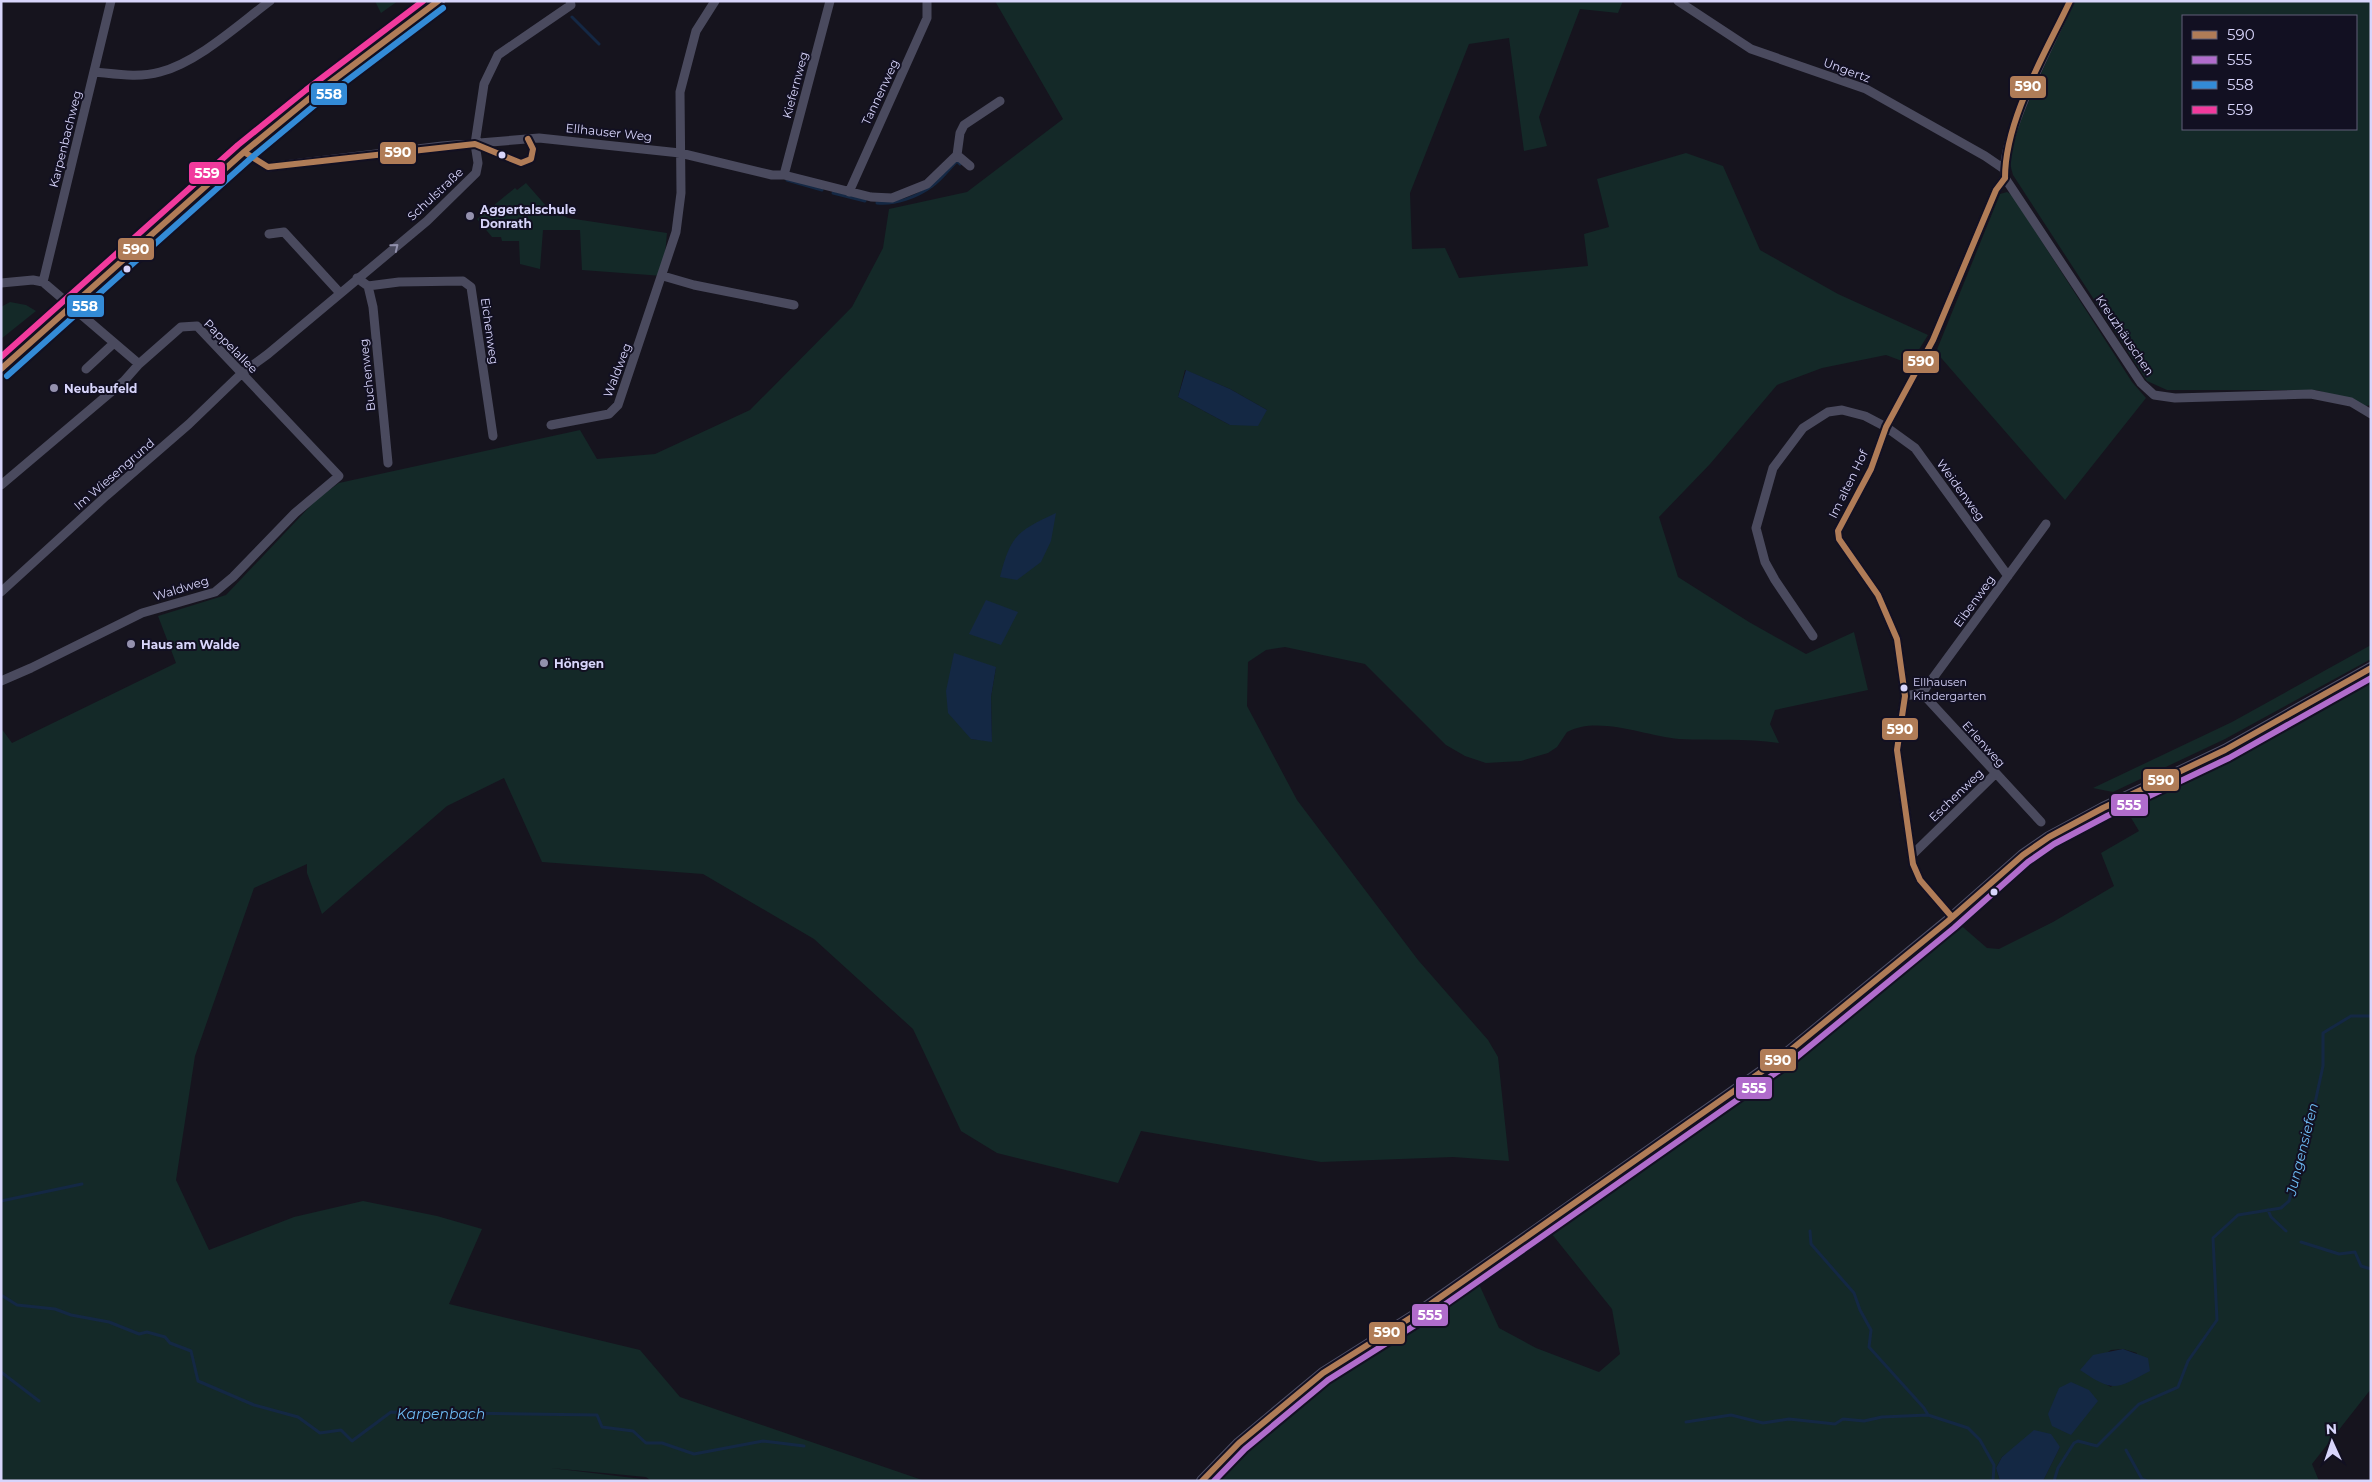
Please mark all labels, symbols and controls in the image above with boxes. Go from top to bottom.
legend [2182,15,2357,130]
text: 590 [2227,25,2255,44]
street label: Kiefernweg [779,50,811,120]
text: 555 [2227,50,2252,69]
street label: Ungertz [1821,55,1873,85]
street label: Tannenweg [858,57,902,127]
line badge: 590 [2009,75,2047,99]
text: 558 [2227,75,2253,94]
text: 590 [2015,77,2041,95]
line badge: 558 [310,82,348,106]
text: 558 [316,85,342,103]
street label: Karpenbachweg [46,89,84,189]
text: 559 [2227,100,2253,119]
street label: Ellhauser Weg [565,120,653,144]
line badge: 590 [379,141,417,165]
text: 590 [385,143,411,161]
unlabelled marker [497,150,507,160]
line badge: 559 [188,161,226,185]
text: 559 [194,164,220,182]
street label: Schulstraße [404,164,466,224]
place label: Aggertalschule Donrath [479,202,576,231]
marker: Aggertalschule Donrath [464,210,476,222]
line badge: 590 [117,237,155,261]
text: 590 [123,240,149,258]
one-way arrow [389,243,398,252]
unlabelled marker [122,264,132,274]
street label: Kreuzhäuschen [2093,292,2157,378]
line badge: 558 [66,294,105,318]
text: 558 [72,297,98,315]
street label: Eichenweg [478,297,502,365]
street label: Pappelallee [201,316,261,376]
street label: Buchenweg [356,338,378,412]
street label: Waldweg [600,341,634,399]
line badge: 590 [1902,350,1940,374]
text: 590 [1908,352,1934,370]
place label: Neubaufeld [64,381,137,396]
marker: Neubaufeld [48,382,60,394]
street label: Im Wiesengrund [71,435,157,513]
street label: Im alten Hof [1825,447,1871,521]
street label: Weidenweg [1934,456,1988,524]
street label: Eibenweg [1950,572,1998,630]
street label: Waldweg [152,573,210,603]
place label: Haus am Walde [141,637,240,652]
marker: Haus am Walde [125,638,137,650]
place label: Höngen [554,656,604,671]
marker: Höngen [538,657,550,669]
place label: Ellhausen Kindergarten [1913,675,1987,703]
marker: Ellhausen Kindergarten [1899,683,1909,693]
line badge: 590 [1881,717,1919,741]
street label: Erlenweg [1959,718,2009,770]
text: 590 [1887,720,1913,738]
street label: Eschenweg [1926,765,1986,825]
line badge: 590 [2142,768,2180,792]
text: 590 [2148,771,2174,789]
line badge: 555 [2110,793,2149,817]
text: 555 [2117,796,2141,814]
unlabelled marker [1989,887,1999,897]
line badge: 590 [1759,1048,1797,1072]
text: 590 [1765,1051,1791,1069]
line badge: 555 [1735,1076,1773,1100]
text: 555 [1742,1079,1766,1097]
water label: Jungensiefen [2282,1101,2322,1198]
line badge: 555 [1411,1303,1449,1327]
text: 555 [1418,1306,1442,1324]
line badge: 590 [1368,1321,1406,1345]
text: 590 [1374,1323,1400,1341]
water label: Karpenbach [397,1405,485,1423]
north arrow [2307,1417,2357,1467]
text: N [2325,1420,2337,1438]

